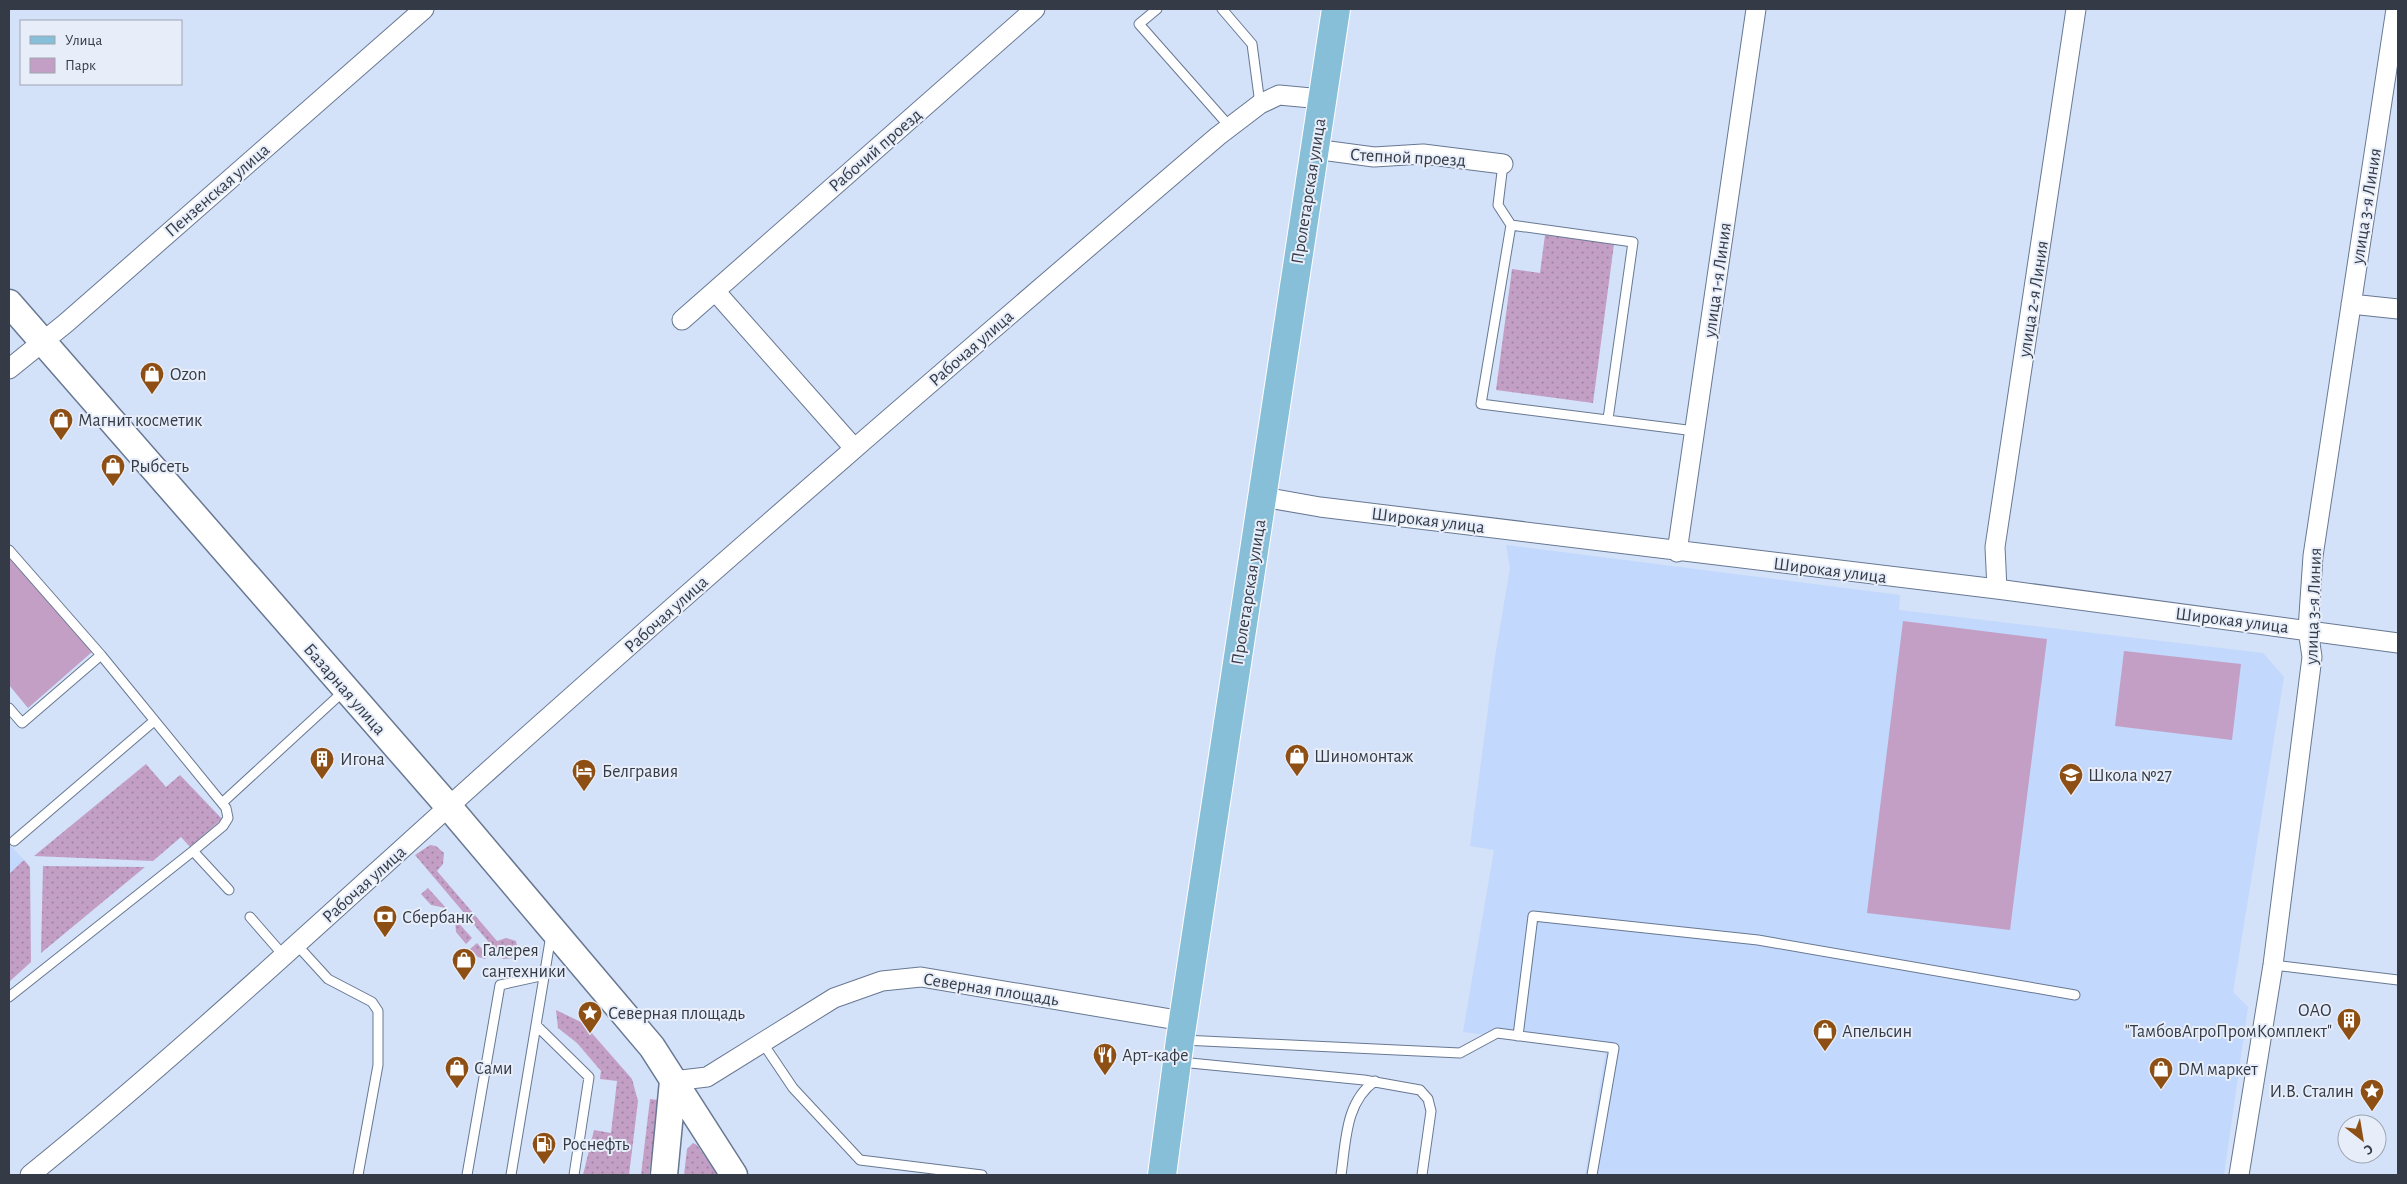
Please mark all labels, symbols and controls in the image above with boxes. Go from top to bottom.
legend [20,20,182,85]
text: Улица [65,33,102,48]
text: Парк [65,58,96,73]
street label: Рабочий проезд [825,105,926,196]
street label: Пролетарская улица [1289,117,1329,265]
street label: Пензенская улица [162,141,273,241]
street label: Степной проезд [1350,146,1466,170]
street label: улица 3-я Линия [2349,147,2385,266]
street label: улица 1-я Линия [1701,222,1735,340]
street label: улица 2-я Линия [2016,240,2052,360]
street label: Рабочая улица [925,307,1017,390]
shop icon: Ozon [139,361,165,395]
place label: Ozon [170,366,207,384]
shop icon: Магнит косметик [48,407,74,441]
place label: Магнит косметик [78,412,203,430]
shop icon: Рыбсеть [100,453,126,487]
place label: Рыбсеть [130,457,189,476]
street label: Широкая улица [1370,505,1486,537]
street label: Пролетарская улица [1229,518,1269,666]
street label: улица 3-я Линия [2303,547,2325,666]
street label: Широкая улица [1772,555,1888,587]
street label: Рабочая улица [621,572,712,657]
street label: Широкая улица [2174,605,2290,637]
street label: Базарная улица [300,640,389,739]
shop icon: Шиномонтаж [1284,743,1310,777]
building icon: Игона [309,746,335,780]
place label: Шиномонтаж [1314,748,1414,766]
place label: Игона [340,751,385,769]
hotel icon: Белгравия [571,758,597,792]
school or university icon: Школа №27 [2058,762,2084,796]
place label: Белгравия [602,763,678,781]
place label: Школа №27 [2088,767,2172,785]
street label: Рабочая улица [319,842,410,927]
bank icon: Сбербанк [372,904,398,938]
place label: Сбербанк [402,908,474,927]
place label: Галерея сантехники [482,942,566,981]
shop icon: Галерея сантехники [451,947,477,981]
street label: Северная площадь [922,970,1060,1010]
place icon: Северная площадь [577,1000,603,1034]
place label: ОАО "ТамбовАгроПромКомплект" [2125,1002,2332,1041]
place label: Северная площадь [608,1005,745,1023]
building icon: ОАО "ТамбовАгроПромКомплект" [2336,1007,2362,1041]
shop icon: Апельсин [1812,1018,1838,1052]
place label: Апельсин [1842,1023,1912,1041]
restaurant icon: Арт-кафе [1092,1042,1118,1076]
place label: Арт-кафе [1122,1047,1188,1065]
shop icon: Сами [444,1055,470,1089]
shop icon: DM маркет [2148,1056,2174,1090]
place label: Сами [474,1060,513,1078]
place label: DM маркет [2178,1061,2258,1079]
place icon: И.В. Сталин [2359,1078,2385,1112]
place label: И.В. Сталин [2269,1083,2354,1101]
north arrow [2337,1114,2387,1164]
fuel station icon: Роснефть [531,1131,557,1165]
place label: Роснефть [562,1136,630,1154]
text: С [2361,1141,2375,1157]

